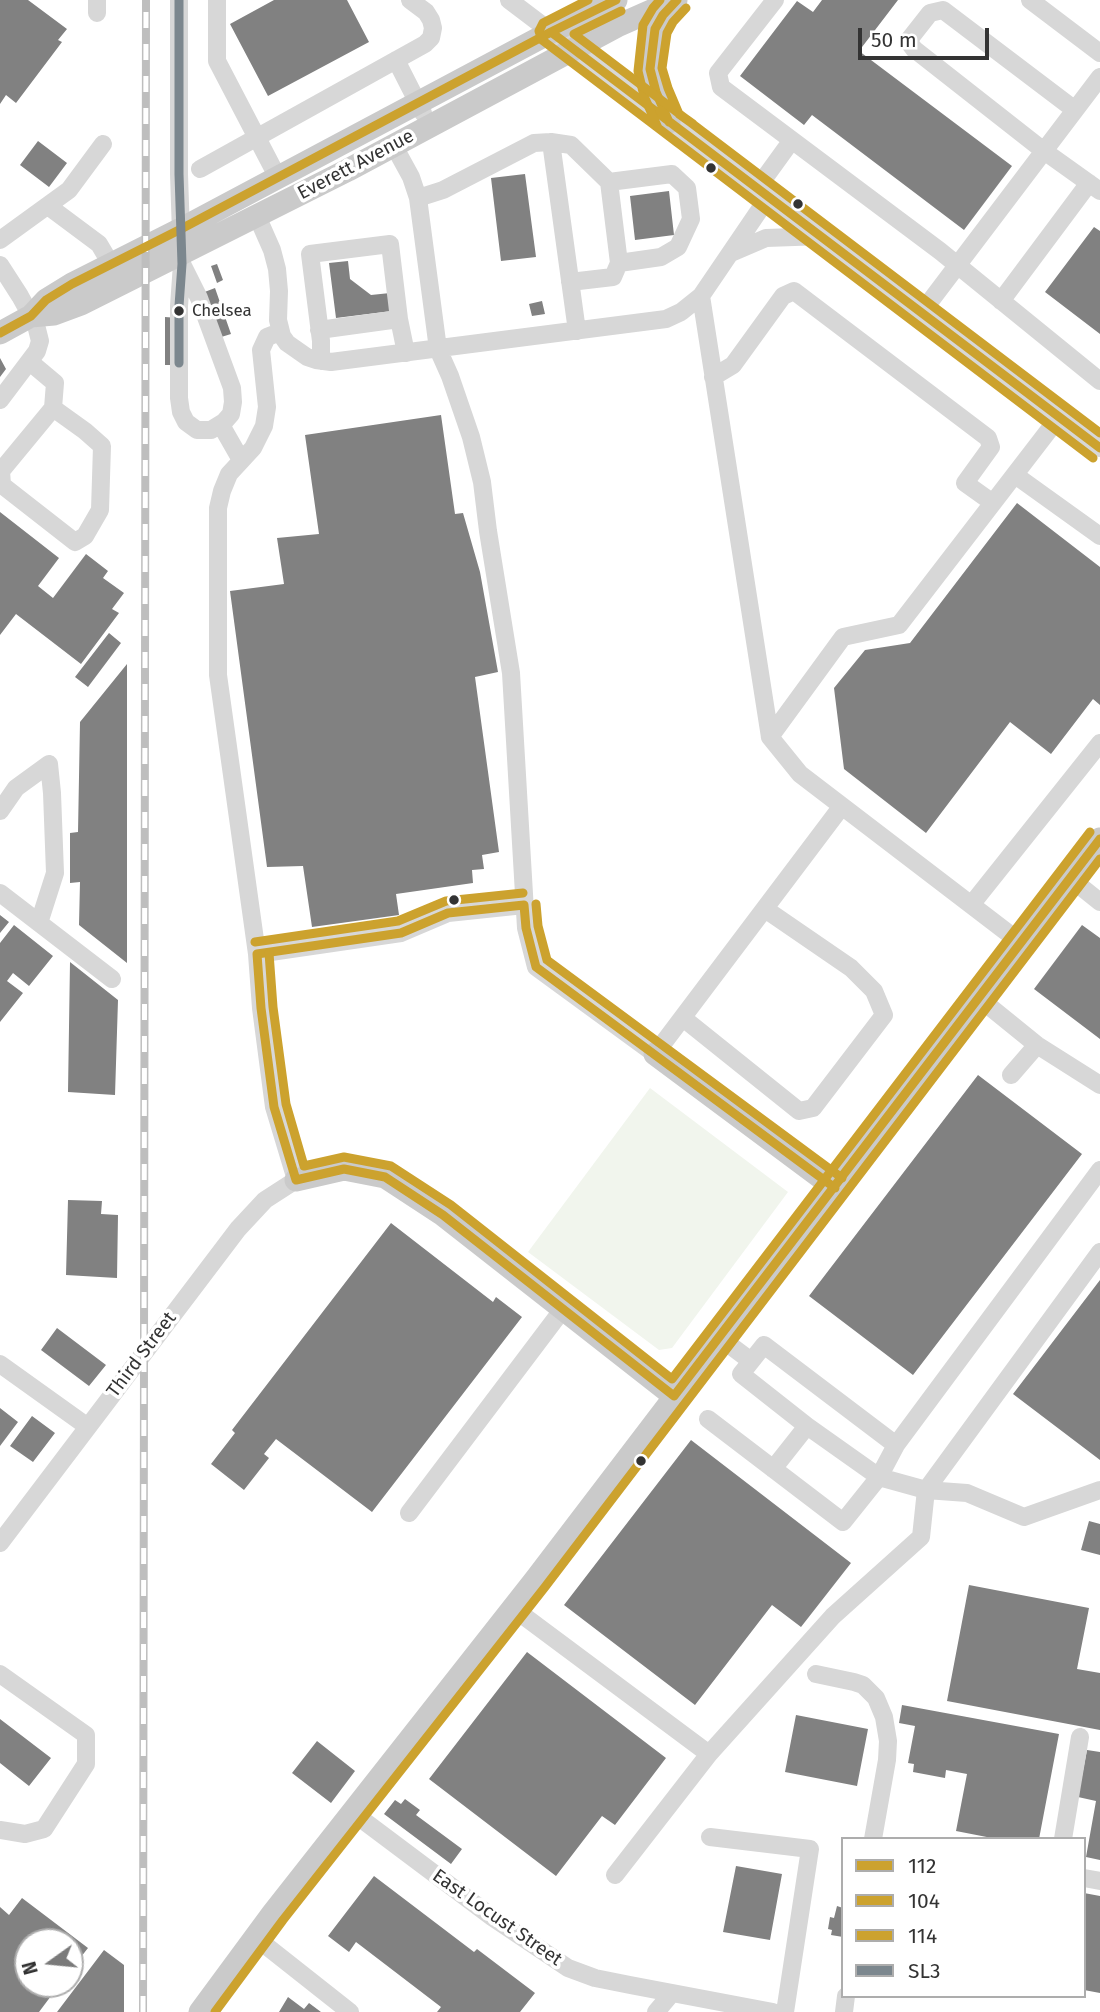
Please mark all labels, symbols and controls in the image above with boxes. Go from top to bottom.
scale bar [862,14,993,58]
text: 50 m [871,27,917,53]
street label: Everett Avenue [294,125,418,205]
unlabelled marker [704,161,718,175]
unlabelled marker [791,197,805,211]
place label: Chelsea [192,301,252,321]
marker: Chelsea [172,304,186,318]
unlabelled marker [447,893,461,907]
street label: Third Street [102,1308,182,1402]
unlabelled marker [634,1454,648,1468]
legend [841,1837,1086,1998]
text: 112 [908,1853,936,1879]
street label: East Locust Street [428,1865,566,1971]
text: 104 [908,1888,940,1914]
text: 114 [908,1923,937,1949]
north arrow [14,1928,84,1998]
text: SL3 [908,1958,940,1984]
text: N [17,1959,43,1977]

